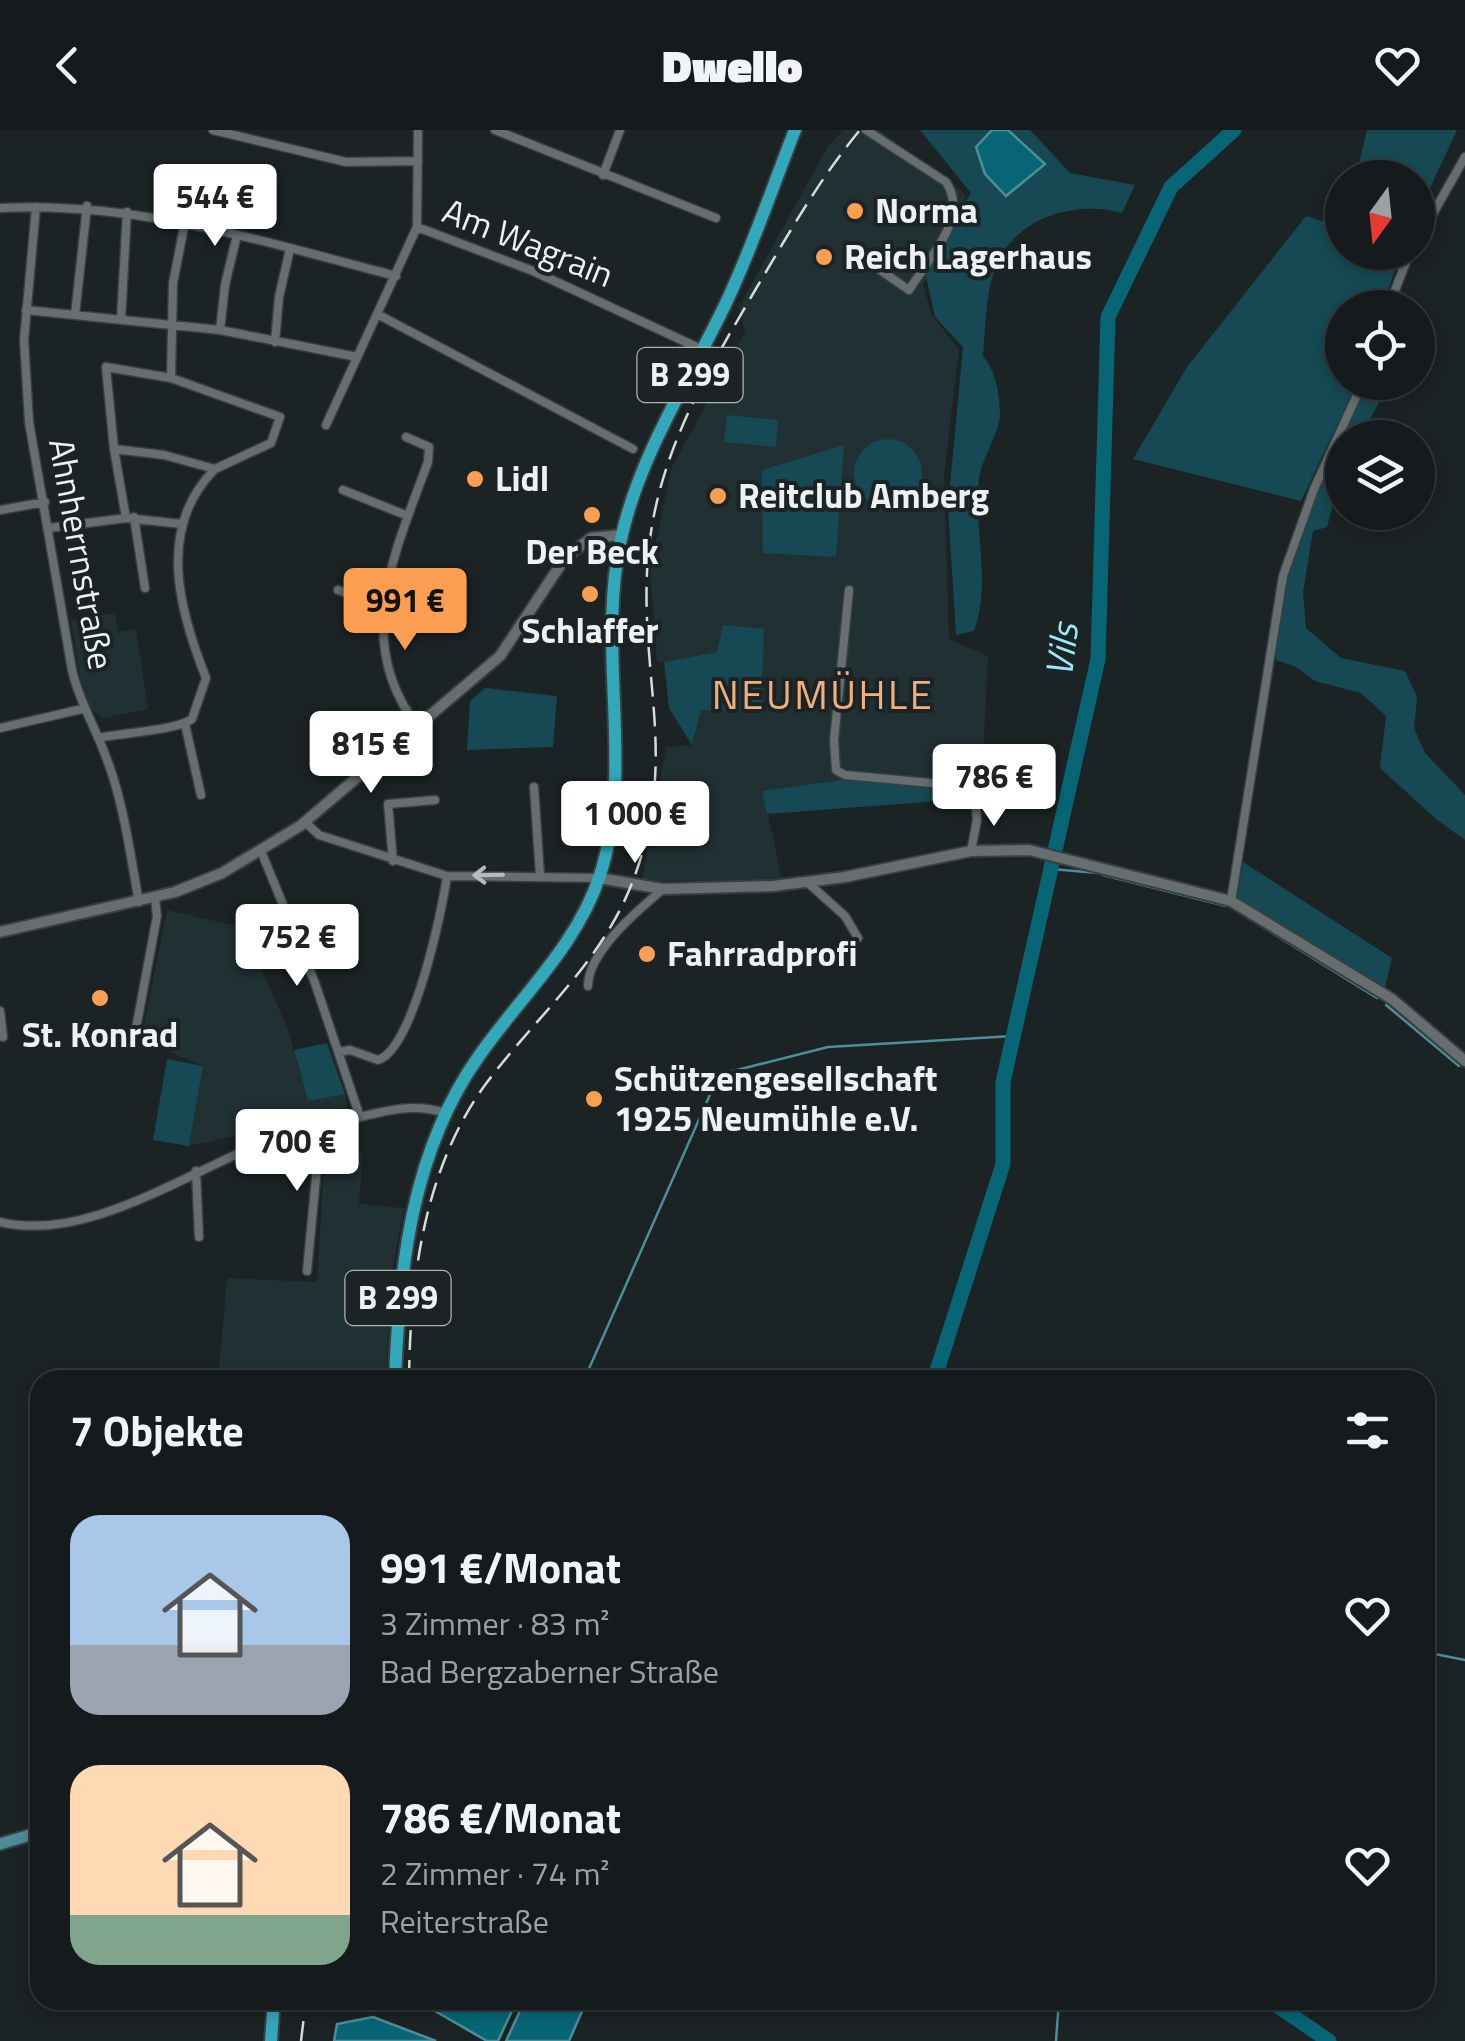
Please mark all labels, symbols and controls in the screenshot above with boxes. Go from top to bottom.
text: Dwello [662,31,803,99]
icon: back [40,38,95,93]
icon: heart [1370,38,1425,93]
north arrow [1325,160,1435,270]
map controls [1325,160,1435,530]
pin: 544 € [145,164,285,249]
text: 544 € [176,172,254,220]
street label: Am Wagrain [435,183,622,301]
place label: Norma [875,183,978,237]
marker: Norma [844,200,866,222]
place label: Reich Lagerhaus [844,229,1092,283]
marker: Reich Lagerhaus [813,246,835,268]
button: locate [1325,290,1435,400]
road number: B 299 [638,348,742,402]
button: layers [1325,420,1435,530]
street label: Ahnherrnstraße [35,434,129,674]
place label: Lidl [495,451,549,505]
marker: Lidl [464,468,486,490]
place label: Reitclub Amberg [738,468,990,522]
marker: Reitclub Amberg [707,485,729,507]
marker: Der Beck [581,504,603,526]
place label: Der Beck [525,524,659,578]
pin: 991 € [335,568,475,653]
text: 991 € [366,576,444,624]
marker: Schlaffer [579,583,601,605]
place label: Schlaffer [521,603,659,657]
water label: Vils [1029,617,1093,680]
district label: NEUMÜHLE [712,664,934,725]
pin: 815 € [301,711,441,796]
text: 815 € [332,719,410,767]
pin: 786 € [924,744,1064,829]
text: 786 € [955,752,1033,800]
pin: 1 000 € [543,781,727,866]
text: 1 000 € [583,789,687,837]
one-way arrow [473,866,505,885]
pin: 752 € [227,904,367,989]
text: 752 € [258,912,336,960]
place label: Fahrradprofi [667,926,858,980]
marker: Fahrradprofi [636,943,658,965]
marker: St. Konrad [89,987,111,1009]
place label: St. Konrad [22,1007,178,1061]
place label: Schützengesellschaft 1925 Neumühle e.V. [614,1051,938,1145]
marker: Schützengesellschaft 1925 Neumühle e.V. [583,1088,605,1110]
pin: 700 € [227,1109,367,1194]
text: 700 € [258,1117,336,1165]
road number: B 299 [346,1271,450,1325]
text: 7 Objekte [70,1398,244,1462]
icon: filters [1340,1403,1395,1458]
text: 991 €/Monat [380,1535,621,1599]
icon: home [150,1555,270,1675]
icon: heart [1340,1588,1395,1643]
text: 3 Zimmer · 83 m² [380,1599,609,1647]
text: Bad Bergzaberner Straße [380,1647,719,1695]
text: 786 €/Monat [380,1785,621,1849]
icon: home [150,1805,270,1925]
icon: heart [1340,1838,1395,1893]
text: 2 Zimmer · 74 m² [380,1849,609,1897]
text: Reiterstraße [380,1897,549,1945]

